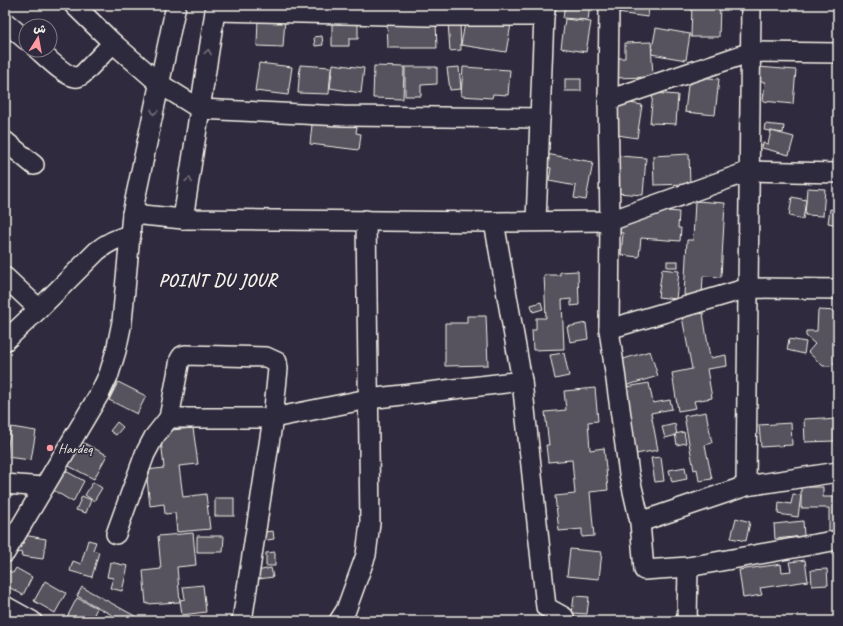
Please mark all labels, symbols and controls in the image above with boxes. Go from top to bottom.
north arrow [18,18,58,58]
text: ش [33,20,47,36]
one-way arrow [204,49,212,55]
one-way arrow [150,108,158,115]
one-way arrow [184,177,193,183]
district label: POINT DU JOUR [159,269,280,291]
place label: Hardeq [58,440,94,457]
marker: Hardeq [45,443,55,453]

